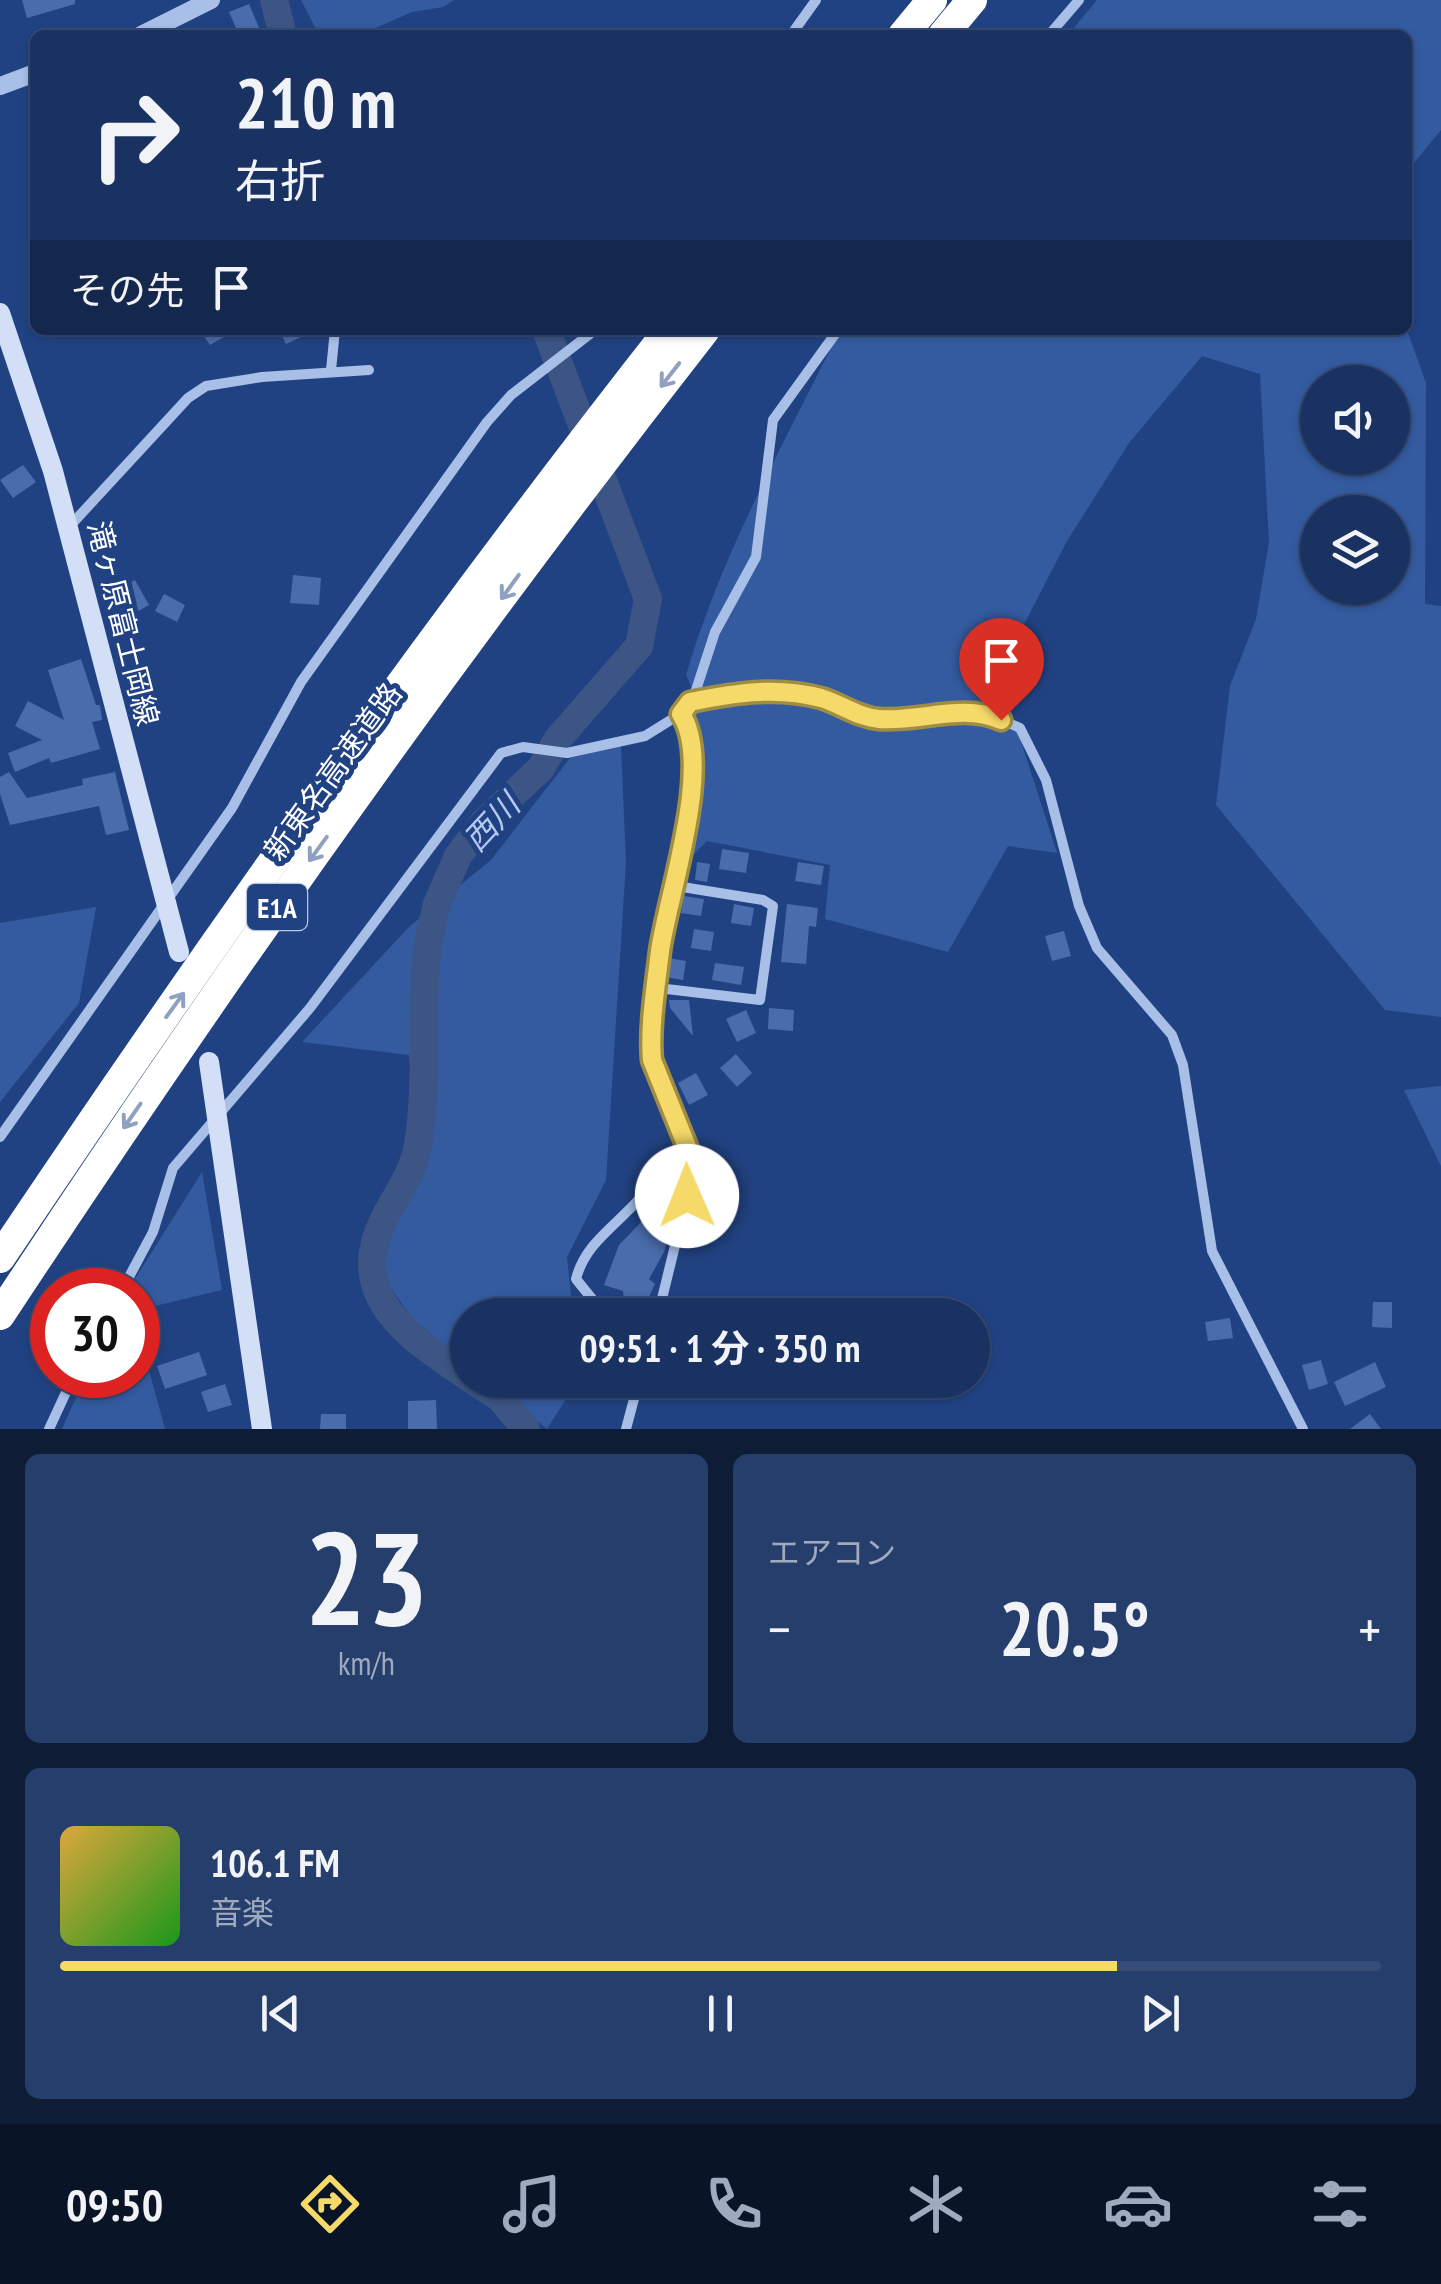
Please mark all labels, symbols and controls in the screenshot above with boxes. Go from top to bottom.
text: 210 m [235,57,396,147]
icon: right [70,70,200,200]
text: 右折 [235,151,325,209]
icon: arrive [204,260,259,315]
text: その先 [70,265,184,314]
one-way arrow [660,361,681,388]
map controls [1300,365,1410,605]
button: sound [1300,365,1410,475]
button: layers [1300,495,1410,605]
street label: 滝ヶ原富士岡線 [80,516,168,730]
one-way arrow [499,572,520,600]
pin [959,618,1044,721]
icon: arrive [974,633,1029,688]
street label: 新東名高速道路 [255,675,409,867]
water label: 西川 [454,782,530,860]
one-way arrow [308,835,329,863]
road number: E1A [247,884,307,930]
one-way arrow [164,992,185,1019]
one-way arrow [122,1101,143,1129]
position arrow [635,1144,739,1248]
speed limit sign: 30 [30,1268,160,1398]
text: 09:51 · 1 分 · 350 m [580,1323,860,1372]
text: 23 [304,1493,429,1661]
text: エアコン [768,1531,896,1573]
text: 20.5° [999,1580,1150,1677]
text: − [768,1593,791,1664]
text: + [1358,1593,1381,1664]
text: km/h [338,1642,395,1684]
text: 106.1 FM [210,1838,340,1887]
text: 音楽 [210,1891,274,1933]
icon: previous [253,1986,308,2041]
icon: pause [693,1986,748,2041]
icon: next [1133,1986,1188,2041]
icon: directions [295,2169,365,2239]
icon: music [497,2169,567,2239]
icon: phone [699,2169,769,2239]
icon: climate [901,2169,971,2239]
icon: car [1103,2169,1173,2239]
icon: filters [1305,2169,1375,2239]
text: 09:50 [66,2175,163,2233]

